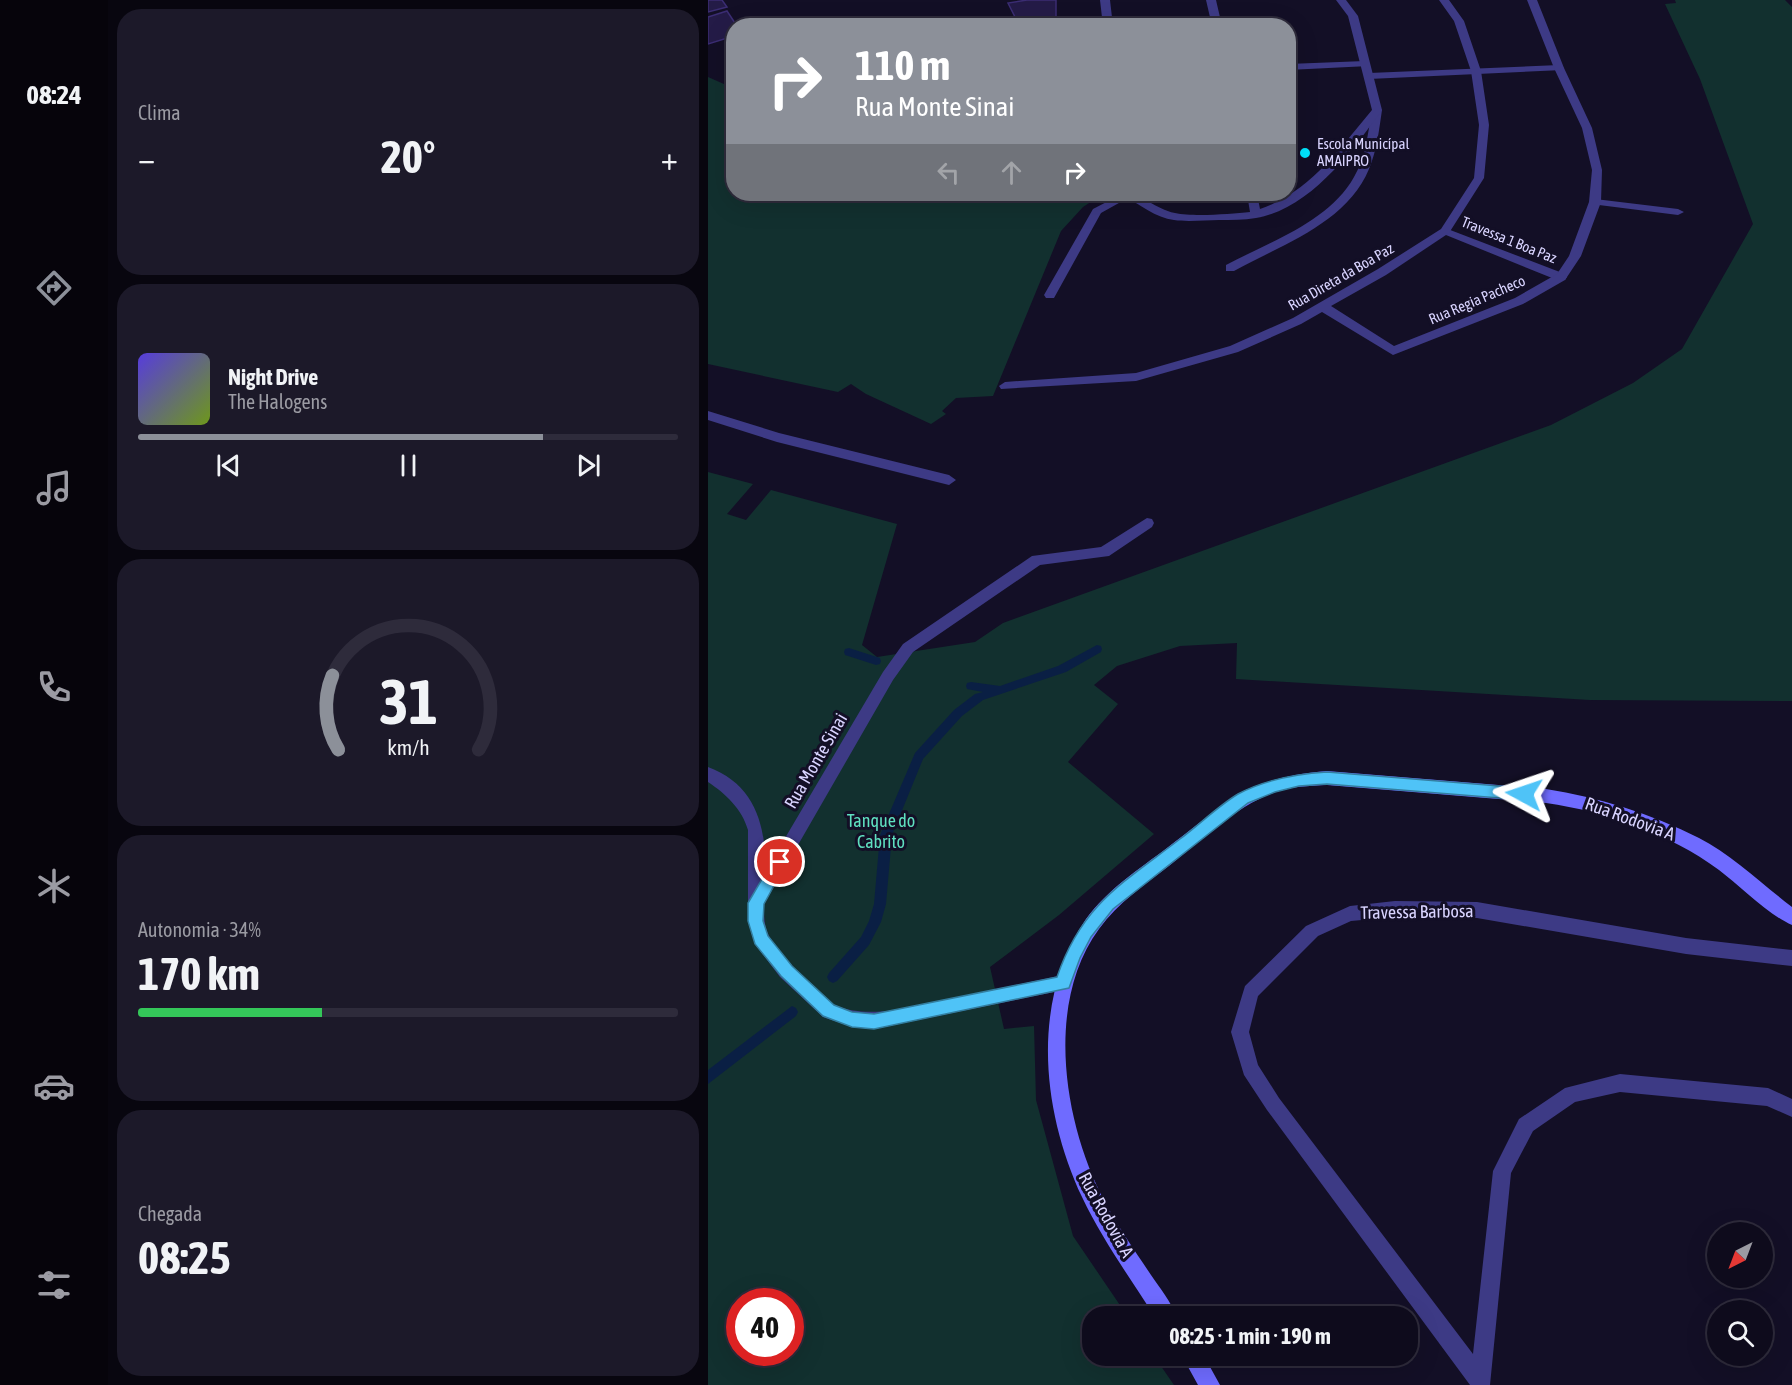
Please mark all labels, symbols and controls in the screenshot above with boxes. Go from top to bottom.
text: 110 m [855,41,950,89]
icon: right [756,42,834,120]
text: 08:24 [26,79,82,110]
text: Rua Monte Sinai [855,91,1015,122]
text: Clima [138,101,181,124]
text: 20° [381,131,435,183]
place label: Escola Municípal AMAIPRO [1317,135,1409,169]
text: − [138,139,155,177]
text: + [661,139,678,177]
marker: Escola Municípal AMAIPRO [1298,146,1312,160]
icon: left [932,156,965,189]
icon: ahead [995,156,1028,189]
icon: right [1058,156,1091,189]
street label: Travessa 1 Boa Paz [1459,213,1560,267]
street label: Rua Direta da Boa Paz [1285,239,1397,314]
icon: directions [33,267,75,309]
street label: Rua Regia Pacheco [1426,272,1528,328]
text: Night Drive [228,364,318,390]
text: The Halogens [228,390,327,413]
icon: previous [212,449,245,482]
icon: pause [392,449,425,482]
icon: next [572,449,605,482]
icon: music [33,467,75,509]
icon: phone [33,666,75,708]
text: 31 [379,666,437,737]
street label: Rua Monte Sinai [780,709,851,812]
text: km/h [387,735,429,760]
position arrow [1492,762,1556,826]
street label: Rua Rodovia A [1582,793,1678,845]
park label: Tanque do Cabrito [847,810,915,852]
pin [754,836,805,887]
icon: arrive [763,845,796,878]
icon: climate [33,865,75,907]
street label: Travessa Barbosa [1360,900,1474,923]
text: Autonomia · 34% [138,918,261,941]
text: 170 km [138,948,260,1000]
icon: car [33,1065,75,1107]
street label: Rua Rodovia A [1074,1169,1138,1261]
text: Chegada [138,1202,202,1225]
north arrow [1707,1222,1773,1288]
map controls [1707,1222,1773,1366]
text: 08:25 [138,1232,231,1284]
icon: filters [33,1264,75,1306]
speed limit sign: 40 [726,1288,804,1366]
button: search [1707,1300,1773,1366]
text: 08:25 · 1 min · 190 m [1169,1323,1331,1349]

